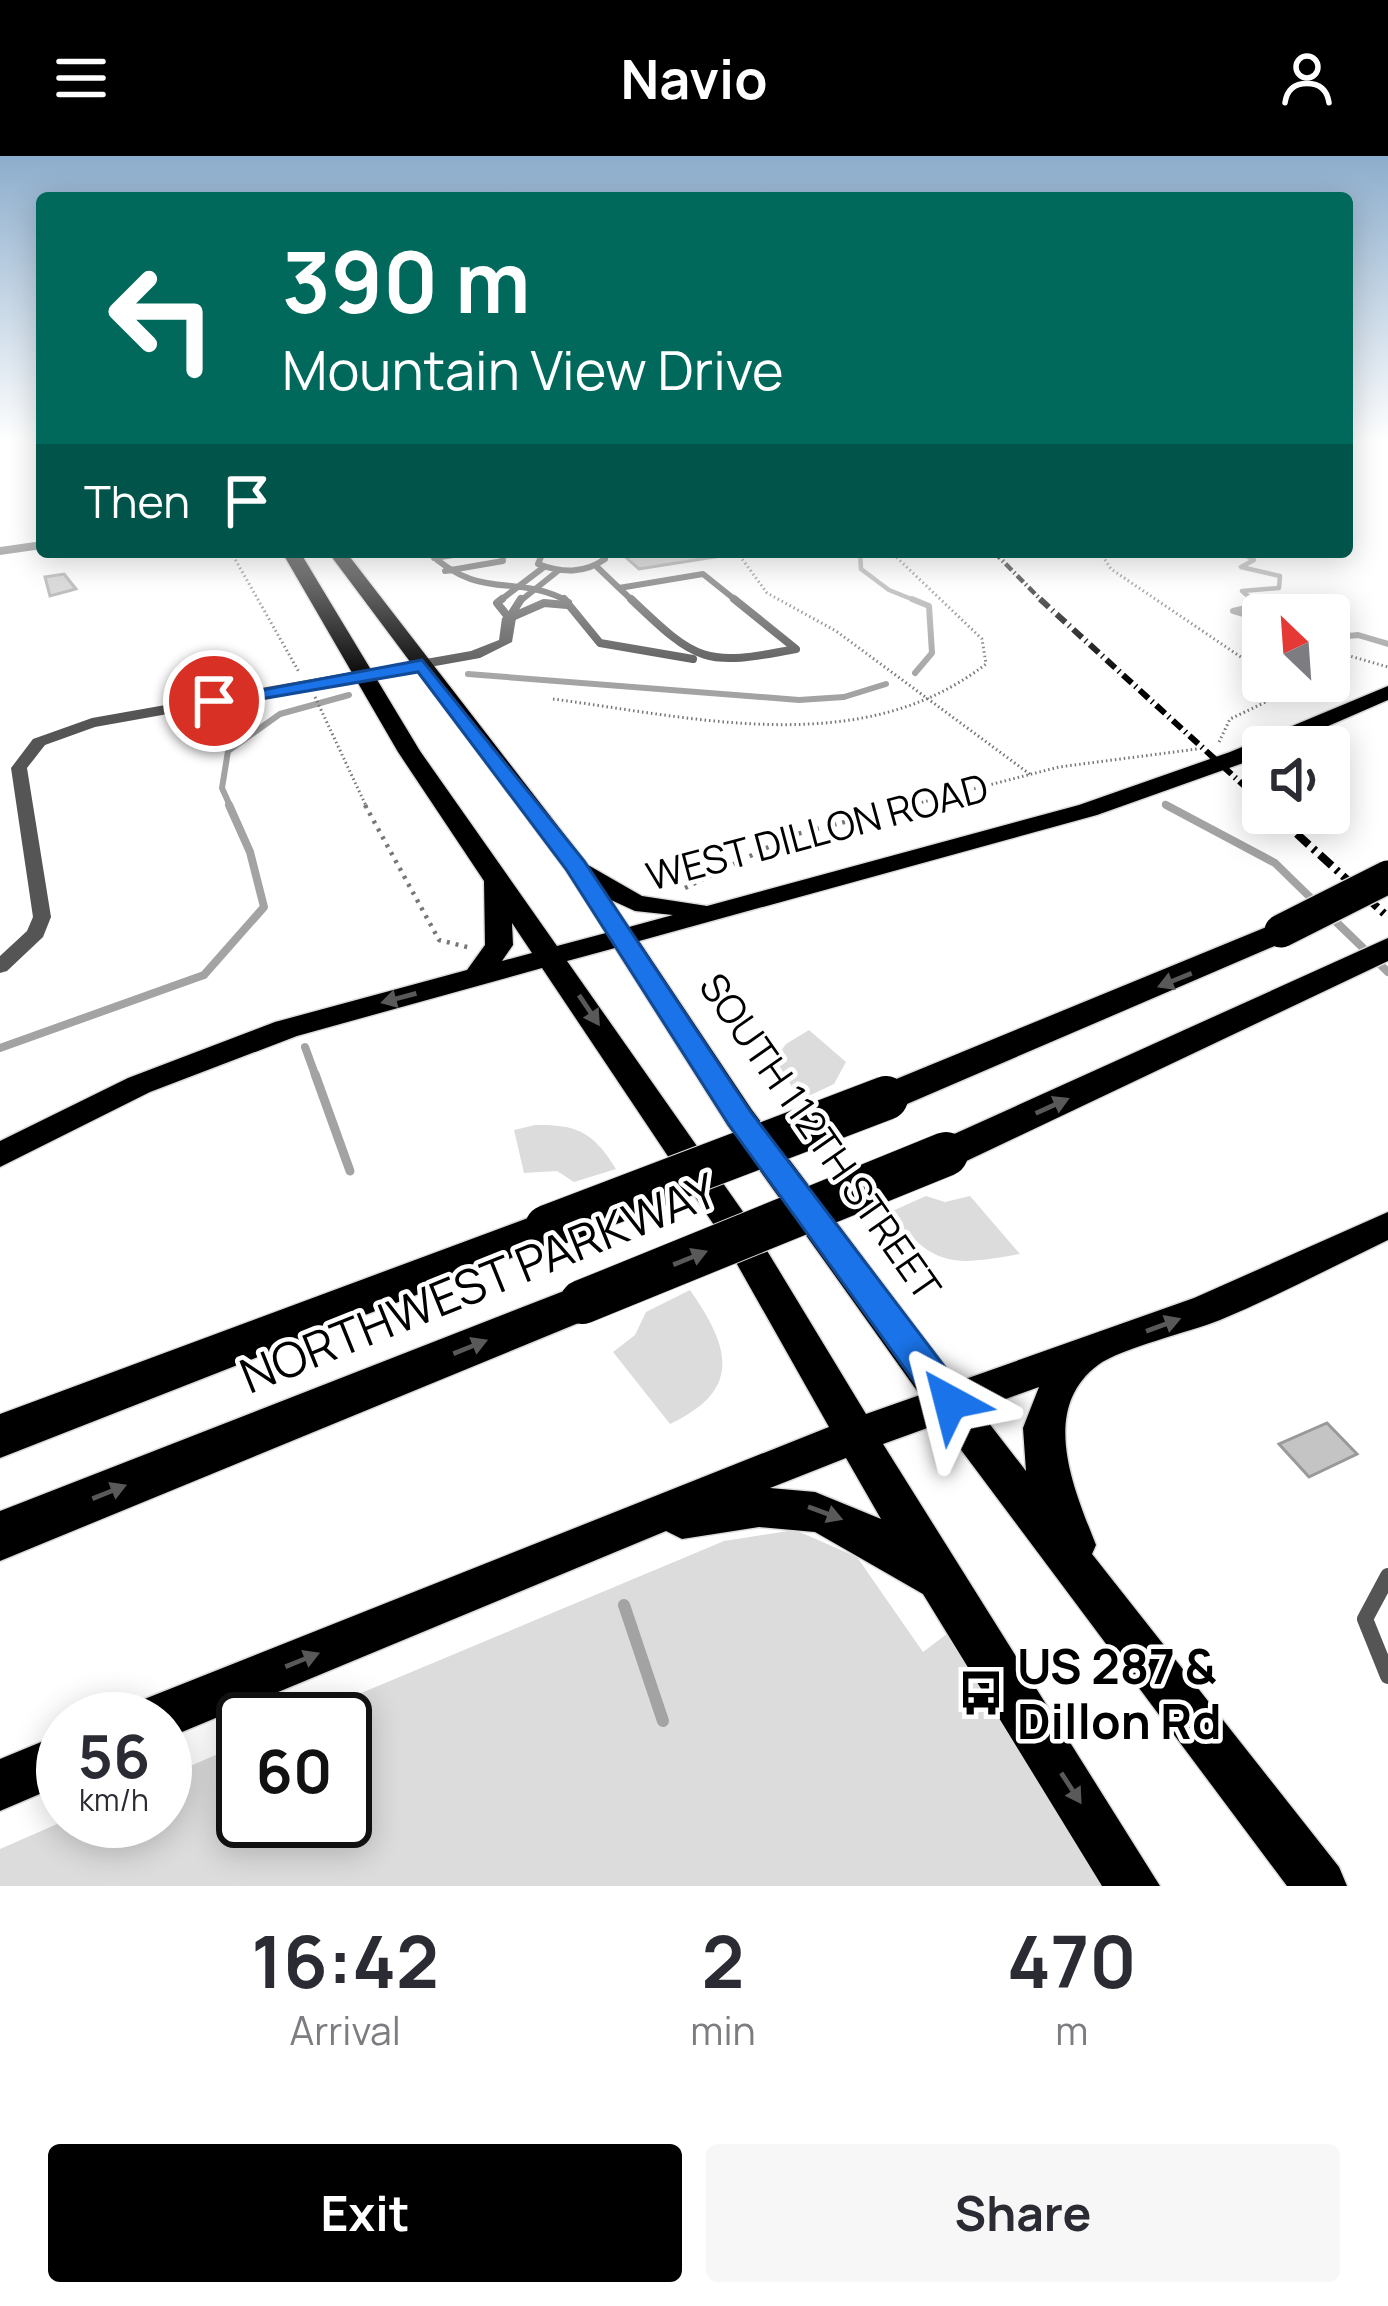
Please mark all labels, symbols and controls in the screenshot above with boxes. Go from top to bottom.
text: Navio [620,41,768,115]
icon: menu [48,45,114,111]
icon: person [1274,45,1340,111]
text: 390 m [282,223,531,338]
icon: left [84,240,240,396]
text: Mountain View Drive [282,332,784,406]
icon: arrive [214,468,280,534]
text: Then [84,470,190,532]
north arrow [1242,594,1350,702]
map controls [1242,594,1350,834]
pin [163,650,265,752]
icon: arrive [181,668,247,734]
button: sound [1242,726,1350,834]
street label: WEST DILLON ROAD [640,759,994,903]
street label: SOUTH 112TH STREET [688,962,954,1310]
one-way arrow [1157,971,1193,990]
one-way arrow [380,989,417,1008]
one-way arrow [577,993,599,1026]
one-way arrow [1035,1096,1070,1116]
street label: NORTHWEST PARKWAY [230,1157,726,1407]
one-way arrow [673,1248,709,1267]
one-way arrow [1145,1315,1181,1333]
one-way arrow [453,1337,489,1356]
position arrow [887,1339,1013,1465]
one-way arrow [91,1482,127,1501]
one-way arrow [808,1505,844,1523]
place label: US 287 & Dillon Rd [1017,1633,1222,1753]
one-way arrow [284,1649,320,1668]
bus stop icon: US 287 & Dillon Rd [956,1668,1006,1718]
speed limit sign: 60 [216,1692,372,1848]
text: 56 [78,1714,150,1796]
one-way arrow [1060,1771,1081,1805]
text: km/h [79,1779,149,1820]
text: 16:42 [251,1911,439,2010]
text: 2 [702,1911,744,2010]
text: 470 [1007,1911,1137,2010]
text: Arrival [289,2003,401,2057]
text: min [690,2003,756,2057]
text: m [1055,2003,1088,2057]
button: Exit [48,2144,682,2282]
button: Share [706,2144,1340,2282]

